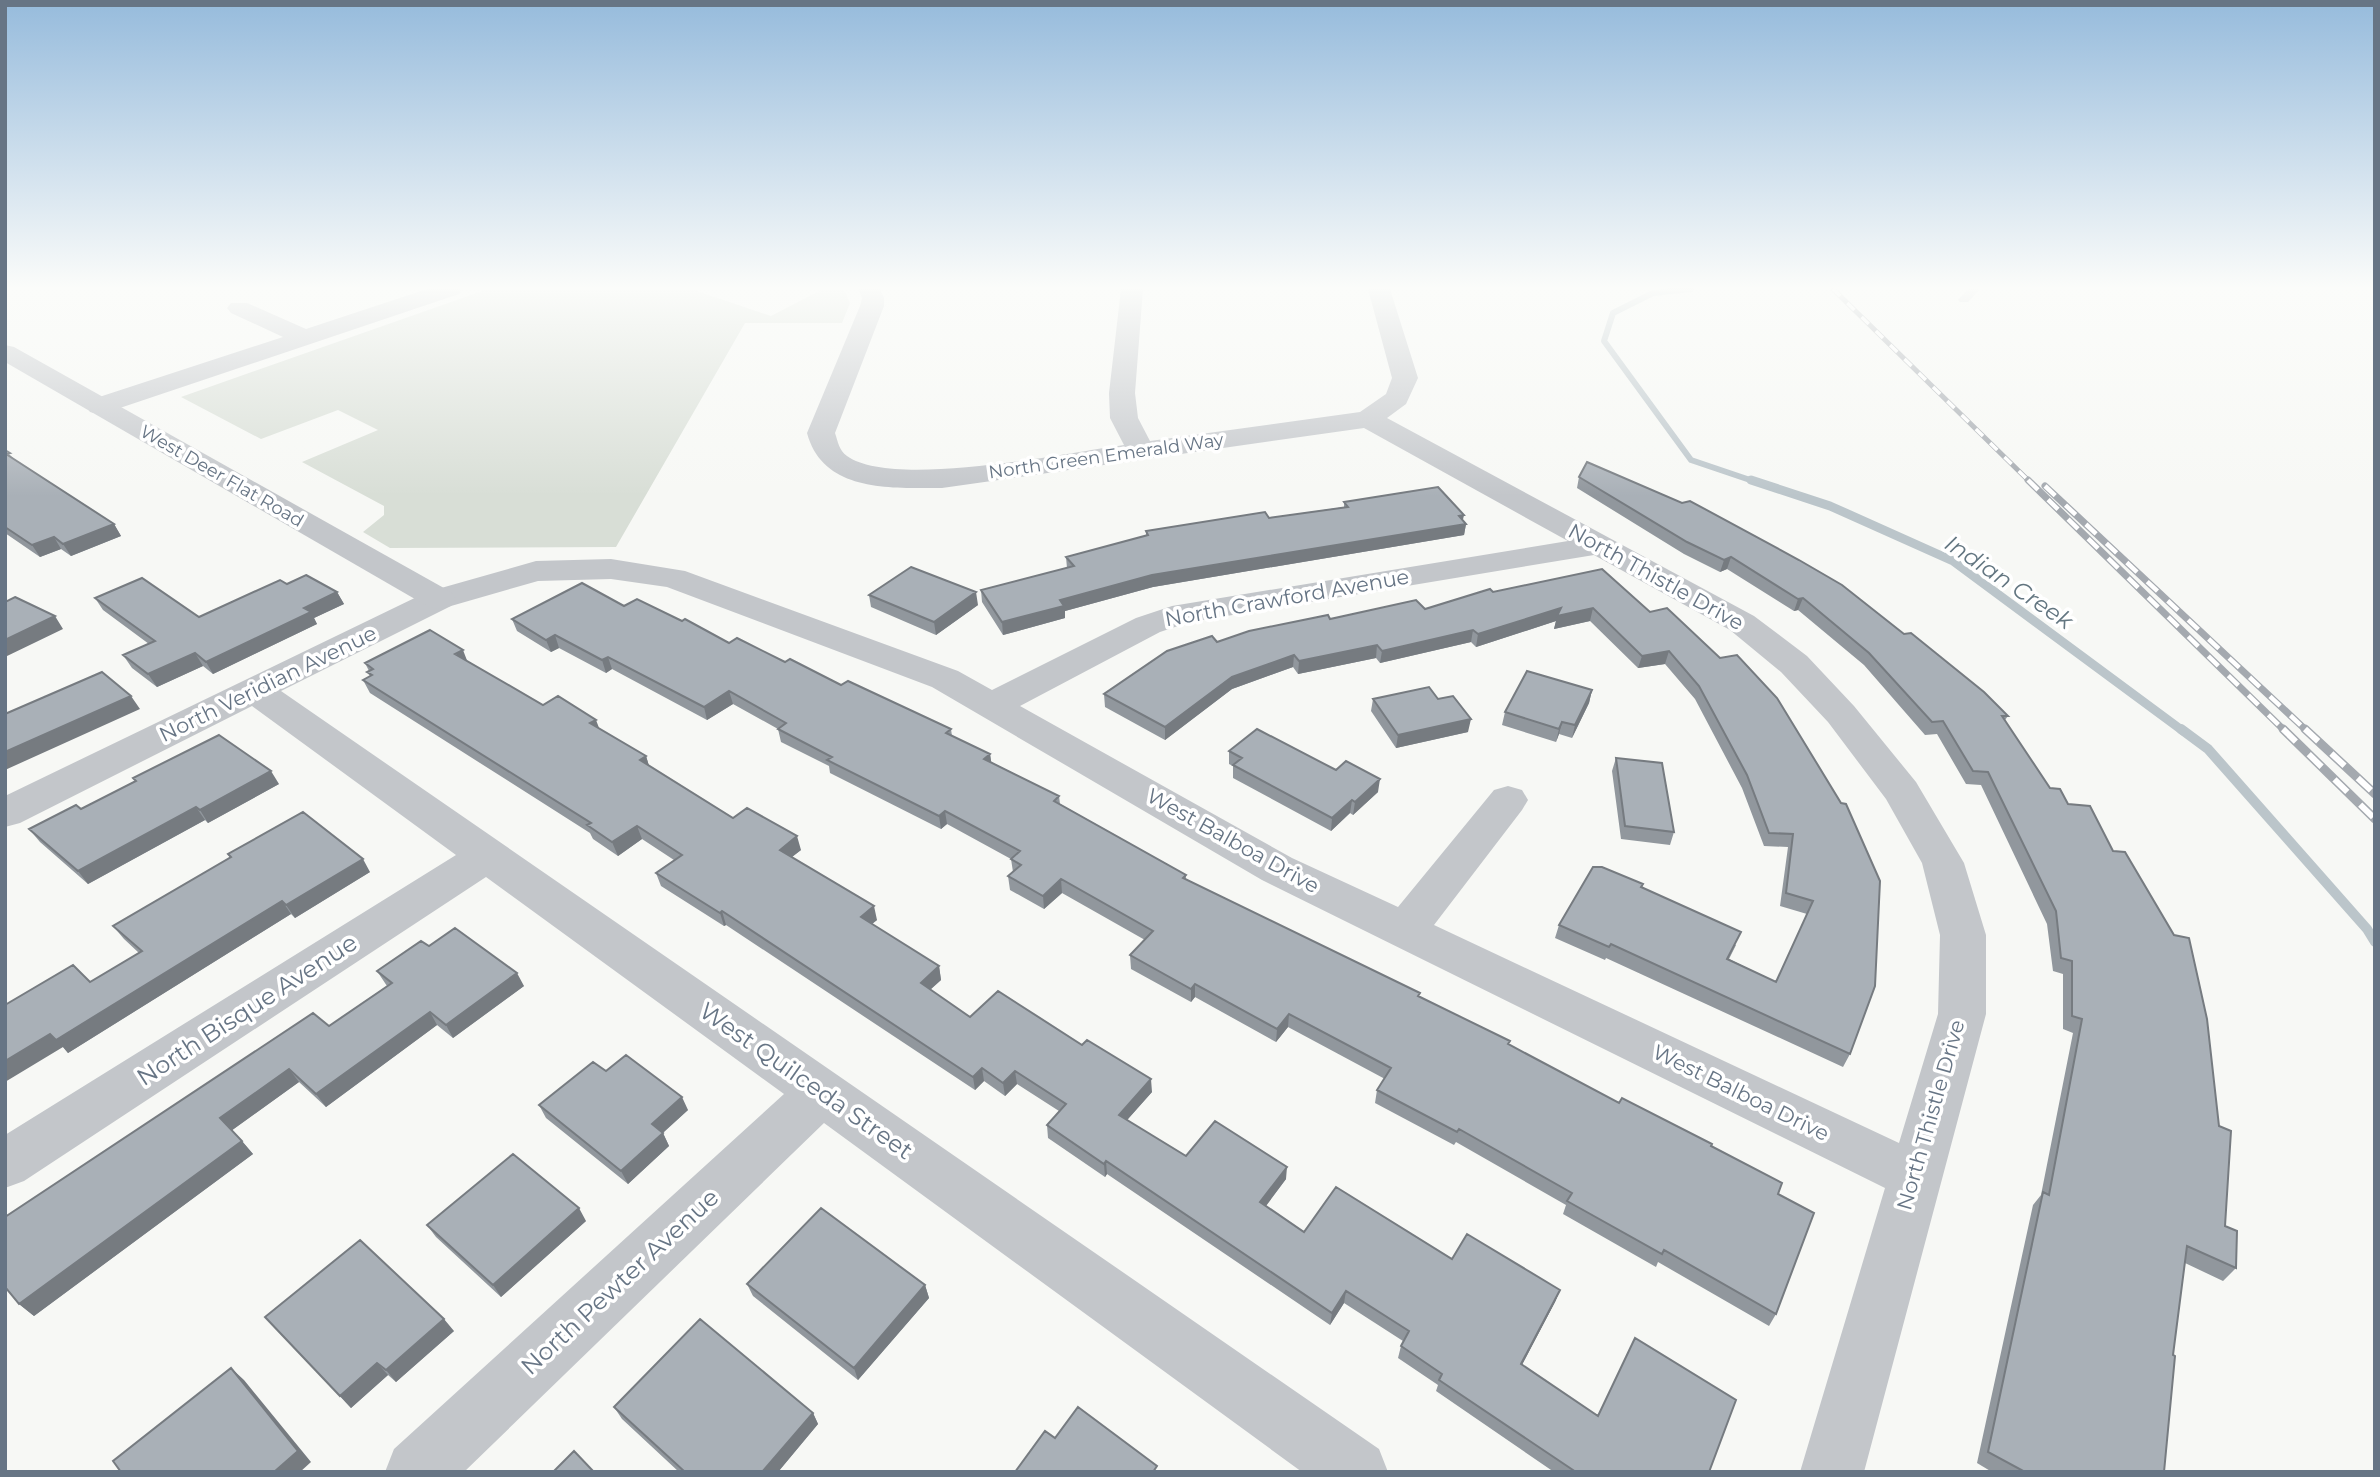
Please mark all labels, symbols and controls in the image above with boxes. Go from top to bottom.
street label: West Deer Flat Road [136,420,308,532]
street label: North Green Emerald Way [987,429,1225,483]
street label: North Thistle Drive [1564,518,1748,635]
water label: Indian Creek [1940,529,2079,636]
street label: North Crawford Avenue [1163,564,1411,631]
street label: North Veridian Avenue [155,620,380,747]
street label: West Balboa Drive [1143,783,1324,898]
street label: North Bisque Avenue [131,927,362,1092]
street label: West Quilceda Street [694,996,919,1165]
street label: North Thistle Drive [1891,1017,1970,1213]
street label: West Balboa Drive [1649,1039,1834,1146]
street label: North Pewter Avenue [515,1183,724,1381]

